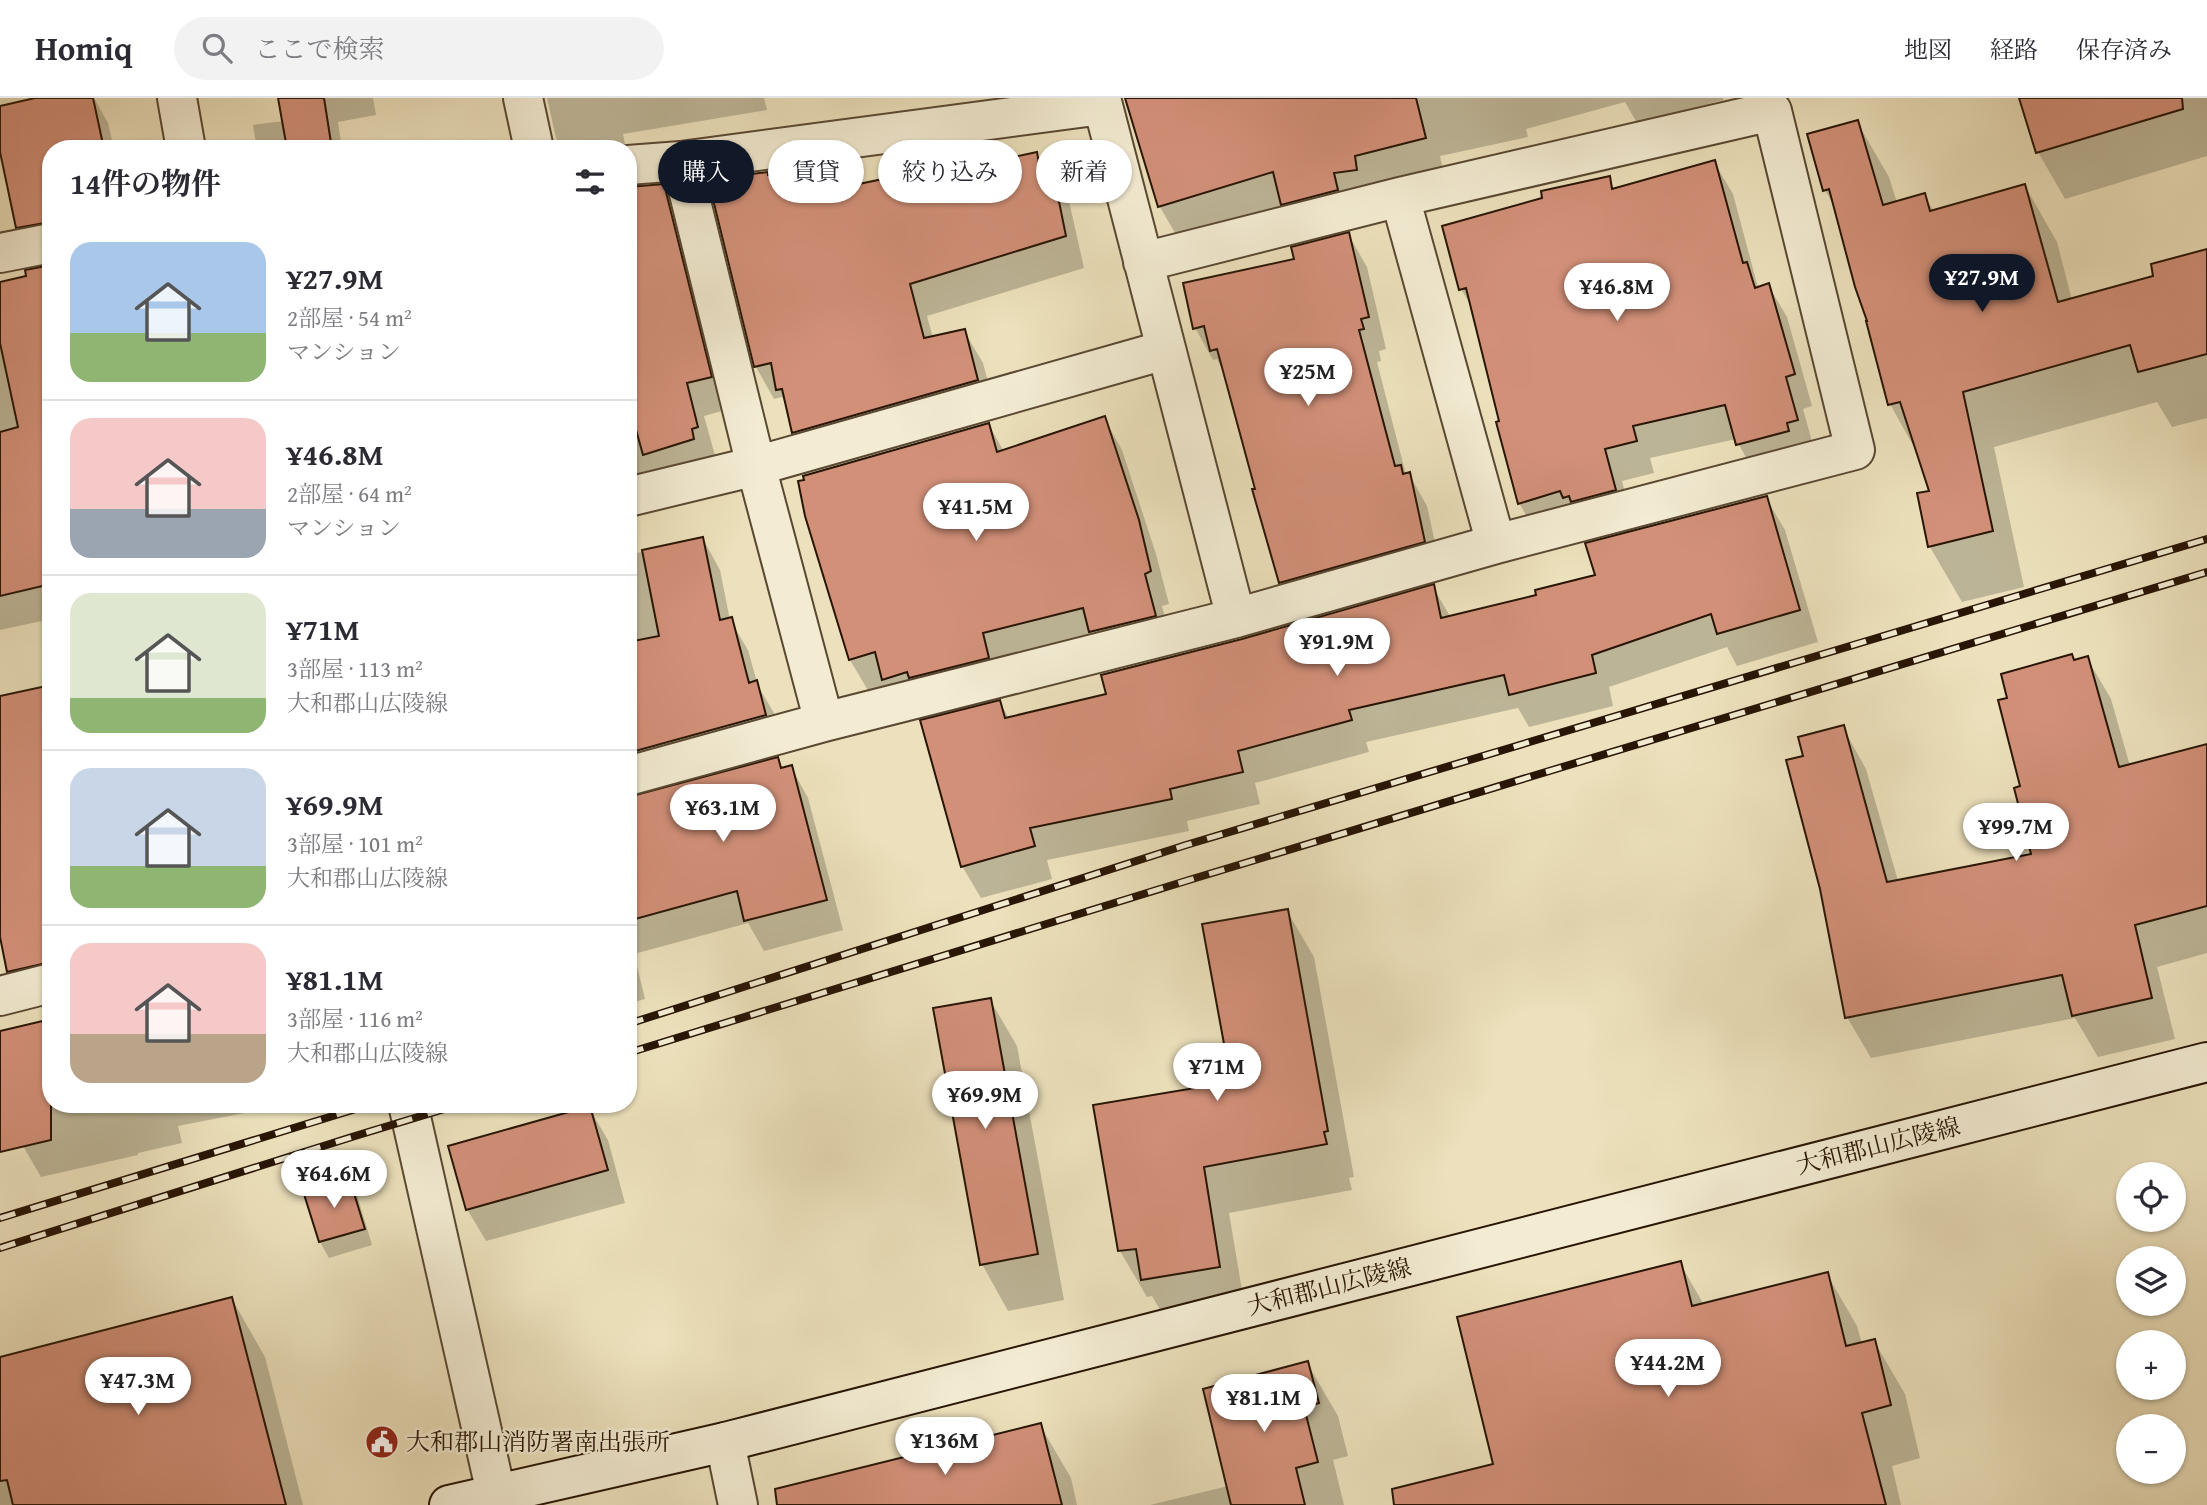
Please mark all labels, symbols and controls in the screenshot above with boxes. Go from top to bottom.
search box [174,17,664,80]
text: Homiq [35,24,132,72]
icon: search [198,29,236,67]
text: ここで検索 [254,29,384,68]
text: 地図 [1904,32,1952,67]
text: 経路 [1990,32,2038,67]
text: 保存済み [2076,32,2172,67]
chip: 購入 [658,140,754,203]
chip: 賃貸 [768,140,864,203]
chip: 絞り込み [878,140,1022,203]
chip: 新着 [1036,140,1132,203]
text: 14件の物件 [70,161,221,205]
icon: filters [571,163,609,201]
pin: ¥27.9M [1925,254,2039,314]
text: ¥27.9M [287,256,383,300]
text: ¥27.9M [1945,260,2019,293]
pin: ¥46.8M [1560,264,1674,323]
text: ¥46.8M [1580,269,1654,302]
icon: home [126,270,210,354]
text: 2部屋 · 54 m² [287,301,412,334]
text: マンション [287,335,401,368]
pin: ¥25M [1267,348,1349,408]
text: ¥25M [1280,354,1336,387]
text: ¥46.8M [287,432,383,476]
icon: home [126,446,210,530]
text: 2部屋 · 64 m² [287,477,412,510]
pin: ¥41.5M [919,484,1033,543]
text: ¥41.5M [939,489,1013,522]
text: マンション [287,511,401,544]
text: ¥71M [287,607,359,651]
pin: ¥91.9M [1280,618,1394,678]
icon: home [126,621,210,705]
text: ¥91.9M [1300,624,1374,657]
text: 3部屋 · 113 m² [287,652,423,685]
text: 大和郡山広陵線 [287,686,448,719]
text: ¥69.9M [287,782,383,826]
pin: ¥63.1M [666,784,780,844]
text: ¥63.1M [686,790,760,823]
icon: home [126,796,210,880]
pin: ¥99.7M [1959,804,2073,863]
text: ¥99.7M [1979,809,2053,842]
text: 3部屋 · 101 m² [287,827,423,860]
text: 大和郡山広陵線 [287,861,448,894]
text: ¥81.1M [287,957,383,1001]
icon: home [126,971,210,1055]
text: 3部屋 · 116 m² [287,1002,423,1035]
text: 大和郡山広陵線 [287,1036,448,1069]
pin: ¥71M [1176,1044,1258,1103]
text: ¥71M [1189,1049,1245,1082]
pin: ¥69.9M [928,1072,1042,1131]
text: ¥69.9M [948,1077,1022,1110]
street label: 大和郡山広陵線 [1792,1108,1964,1183]
pin: ¥64.6M [277,1150,391,1210]
text: ¥64.6M [297,1156,371,1189]
map controls [2116,1162,2186,1484]
button: locate [2116,1162,2186,1232]
button: layers [2116,1246,2186,1316]
street label: 大和郡山広陵線 [1243,1249,1415,1324]
button: + [2116,1330,2186,1400]
pin: ¥44.2M [1611,1340,1725,1399]
text: ¥44.2M [1631,1345,1705,1378]
pin: ¥47.3M [81,1358,195,1417]
text: ¥47.3M [101,1363,175,1396]
pin: ¥81.1M [1207,1374,1321,1434]
text: ¥81.1M [1227,1380,1301,1413]
button: − [2116,1414,2186,1484]
pin: ¥136M [896,1418,994,1477]
public building icon: 大和郡山消防署南出張所 [363,1423,401,1461]
text: ¥136M [911,1423,979,1456]
place label: 大和郡山消防署南出張所 [406,1424,670,1459]

